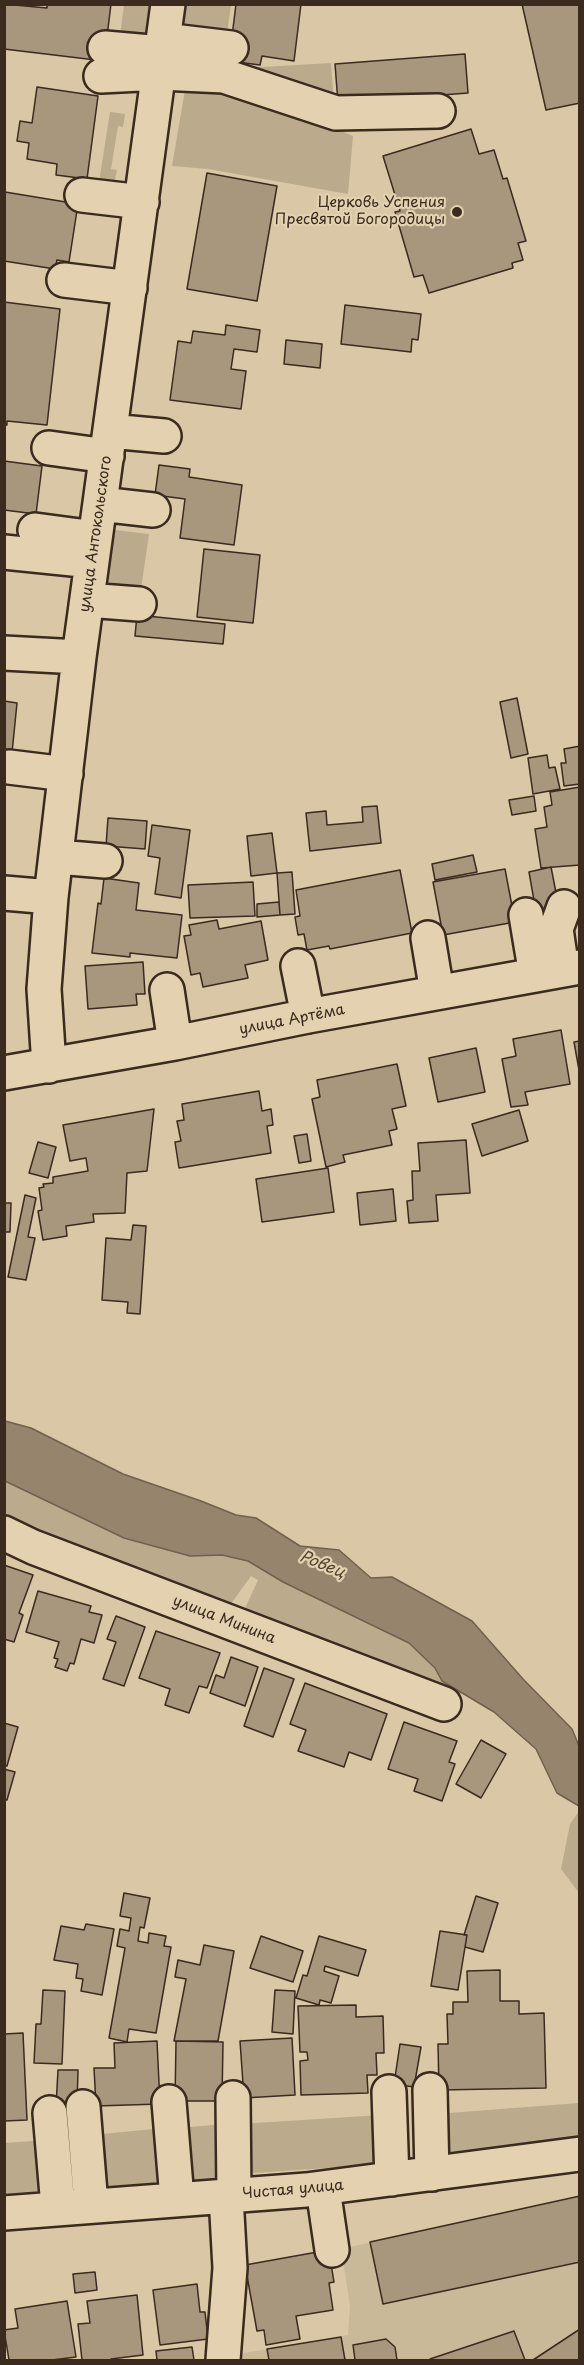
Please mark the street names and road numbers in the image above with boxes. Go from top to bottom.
street label: улица Антокольского [76,454,116,614]
street label: улица Артёма [238,1001,346,1039]
street label: улица Минина [170,1592,278,1648]
street label: Чистая улица [242,2177,344,2203]

